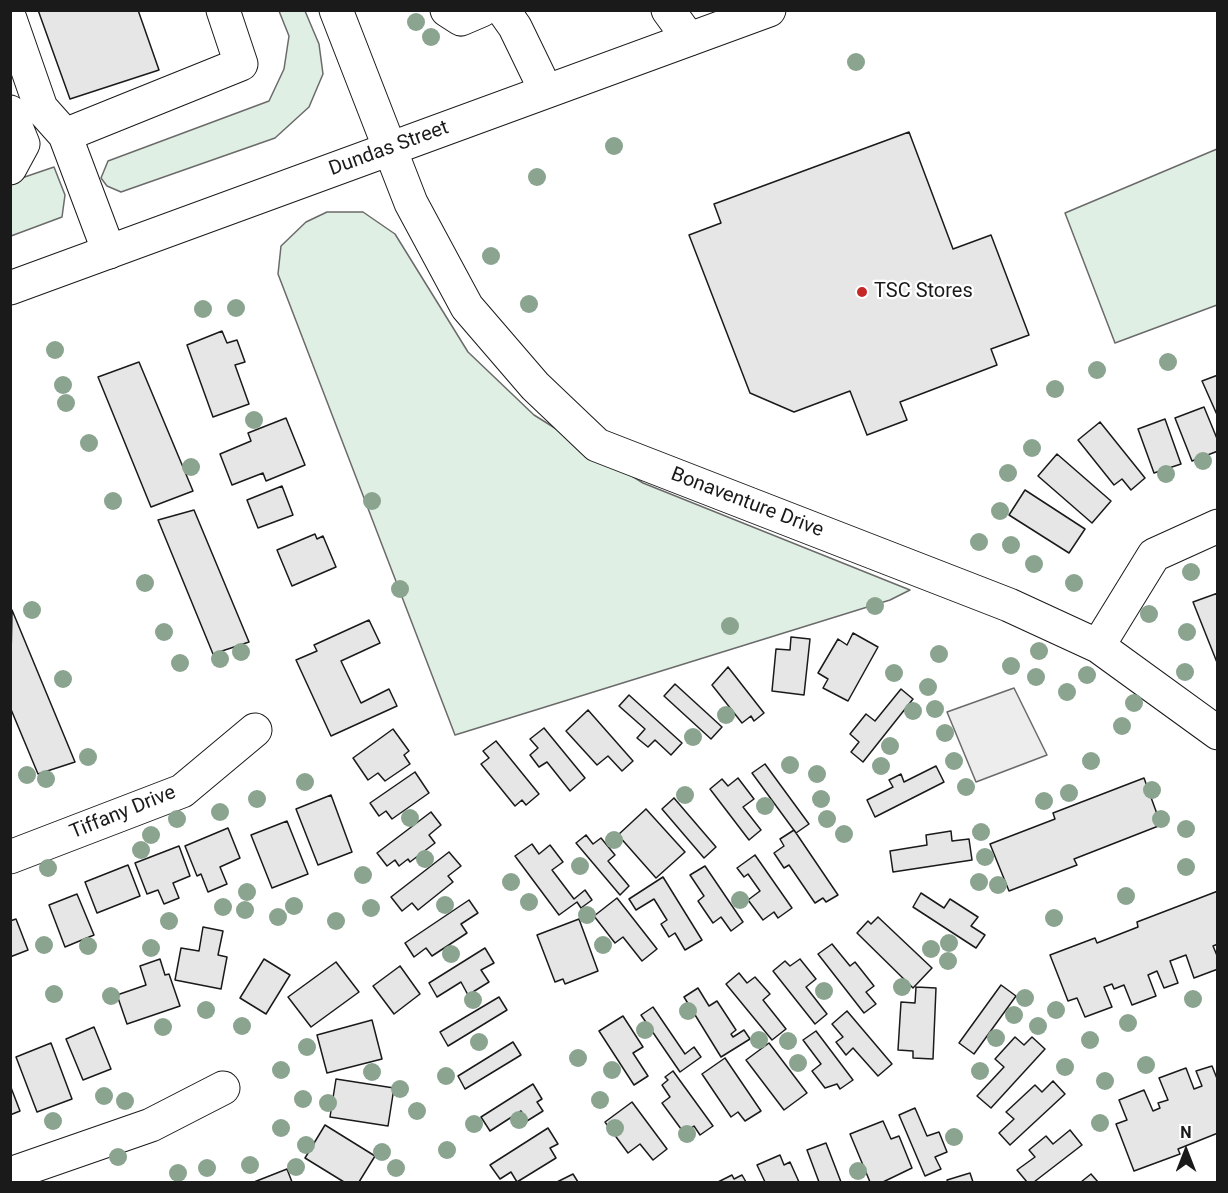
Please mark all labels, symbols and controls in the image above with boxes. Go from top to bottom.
street label: Dundas Street [326,116,452,182]
place label: TSC Stores [874,280,973,304]
marker: TSC Stores [855,285,869,299]
street label: Bonaventure Drive [667,463,827,543]
street label: Tiffany Drive [67,781,179,845]
north arrow [1156,1121,1216,1181]
text: N [1180,1123,1192,1142]

